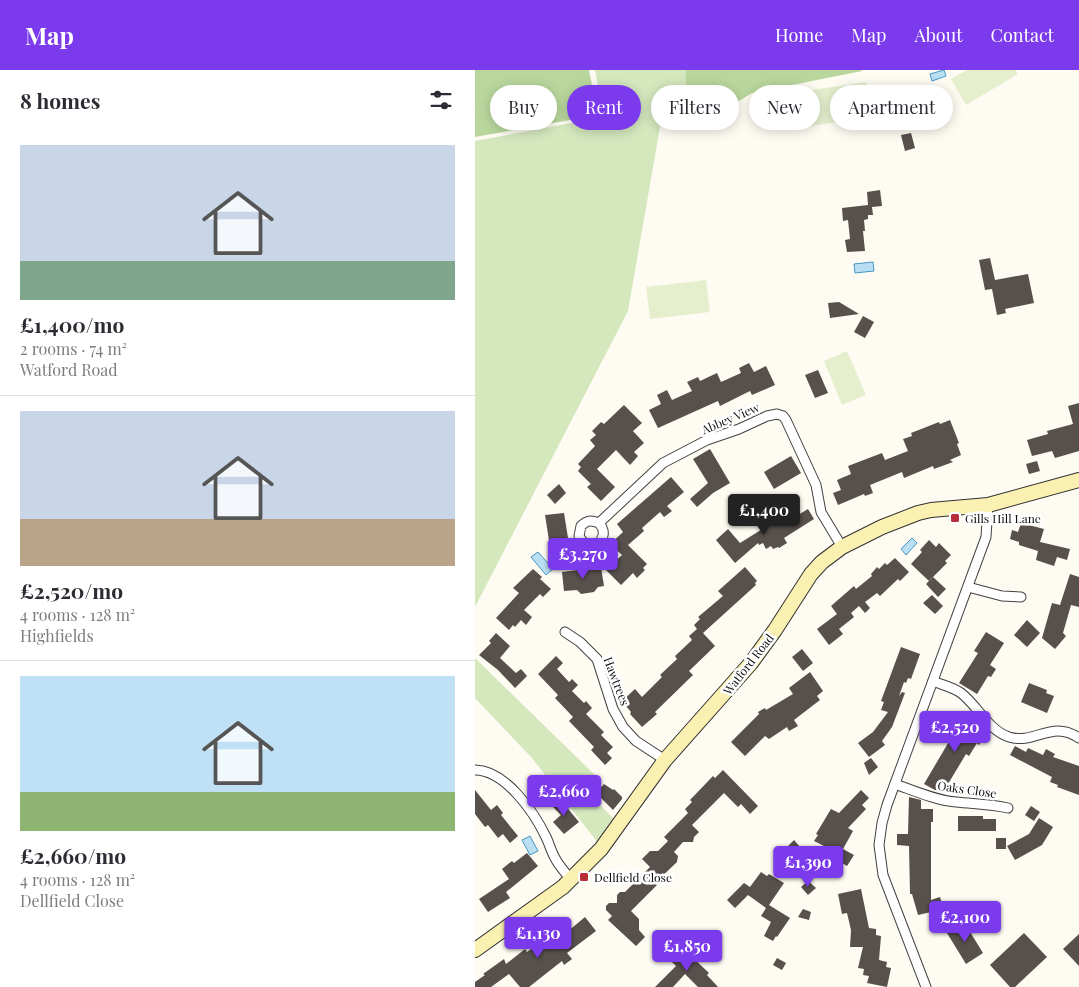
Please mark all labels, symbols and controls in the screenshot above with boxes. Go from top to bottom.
text: Map [25,19,74,51]
text: Home [775,23,823,47]
text: Map [851,23,886,47]
text: About [914,23,963,47]
text: Contact [991,23,1054,47]
chip: Buy [490,85,557,130]
chip: Rent [567,85,641,130]
chip: Filters [651,85,739,130]
chip: New [749,85,820,130]
chip: Apartment [830,85,953,130]
text: 8 homes [20,86,100,114]
icon: filters [427,86,455,114]
icon: home [193,178,283,268]
text: £1,400/mo [20,310,124,338]
text: 2 rooms · 74 m² [20,338,127,359]
text: Watford Road [20,359,118,380]
street label: Abbey View [698,398,762,438]
icon: home [193,443,283,533]
pin: £1,400 [723,494,805,536]
text: £1,400 [739,499,789,520]
place label: Gills Hill Lane [965,510,1041,526]
marker: Gills Hill Lane [949,512,961,524]
pin: £3,270 [542,538,624,580]
text: £3,270 [559,543,607,564]
text: £2,520/mo [20,576,123,604]
text: 4 rooms · 128 m² [20,604,135,625]
text: Highfields [20,625,94,646]
street label: Watford Road [719,630,777,699]
street label: Hawtrees [600,654,634,708]
icon: home [193,708,283,798]
pin: £2,520 [914,710,996,753]
text: £2,520 [930,716,980,737]
pin: £2,660 [523,774,605,817]
street label: Oaks Close [936,777,998,801]
text: £2,660 [538,780,590,801]
text: £2,660/mo [20,841,126,869]
pin: £1,390 [767,846,849,888]
text: £1,390 [784,851,832,872]
text: 4 rooms · 128 m² [20,869,135,890]
place label: Dellfield Close [594,869,672,885]
marker: Dellfield Close [578,871,590,883]
text: Dellfield Close [20,890,124,911]
pin: £2,100 [924,900,1006,943]
text: £2,100 [940,906,990,927]
pin: £1,130 [497,916,579,959]
text: £1,130 [515,922,561,943]
pin: £1,850 [646,930,728,972]
text: £1,850 [663,935,711,956]

